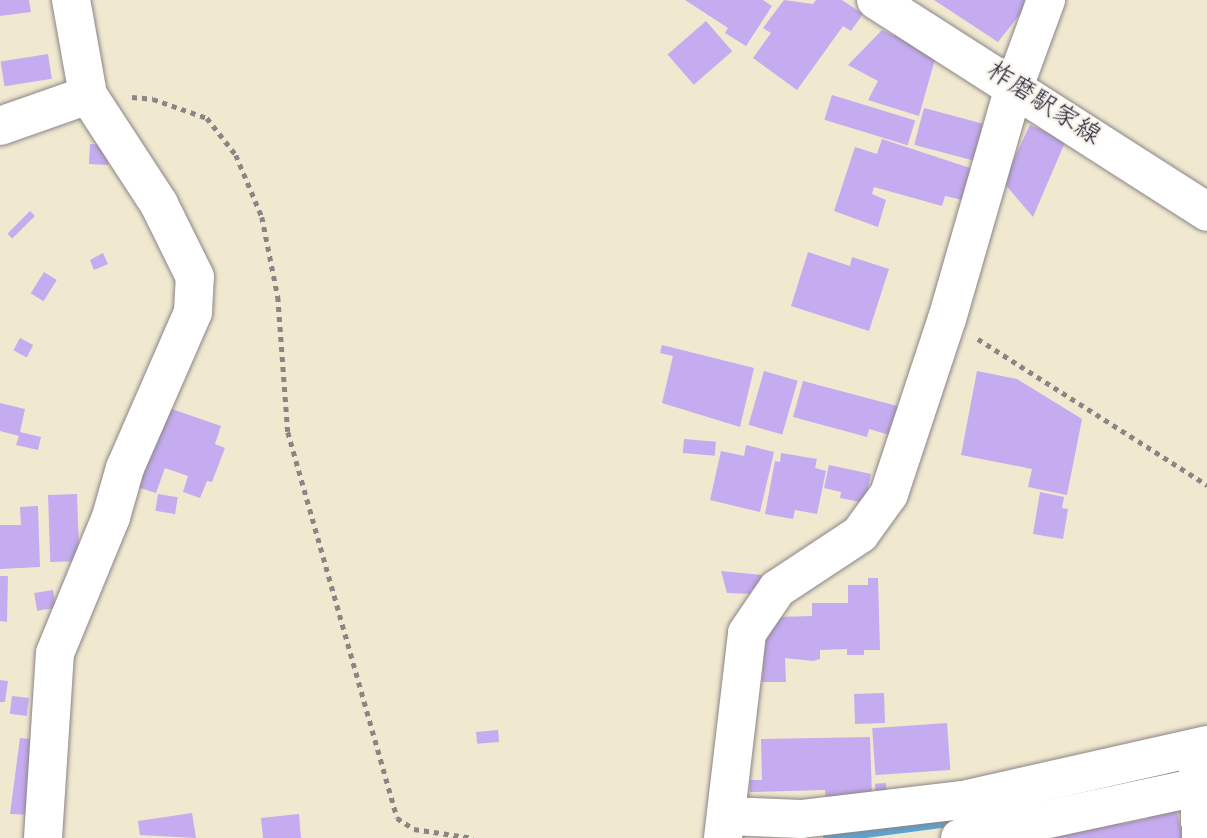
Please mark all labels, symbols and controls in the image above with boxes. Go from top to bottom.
street label: 柞磨駅家線 [979,58,1105,154]

